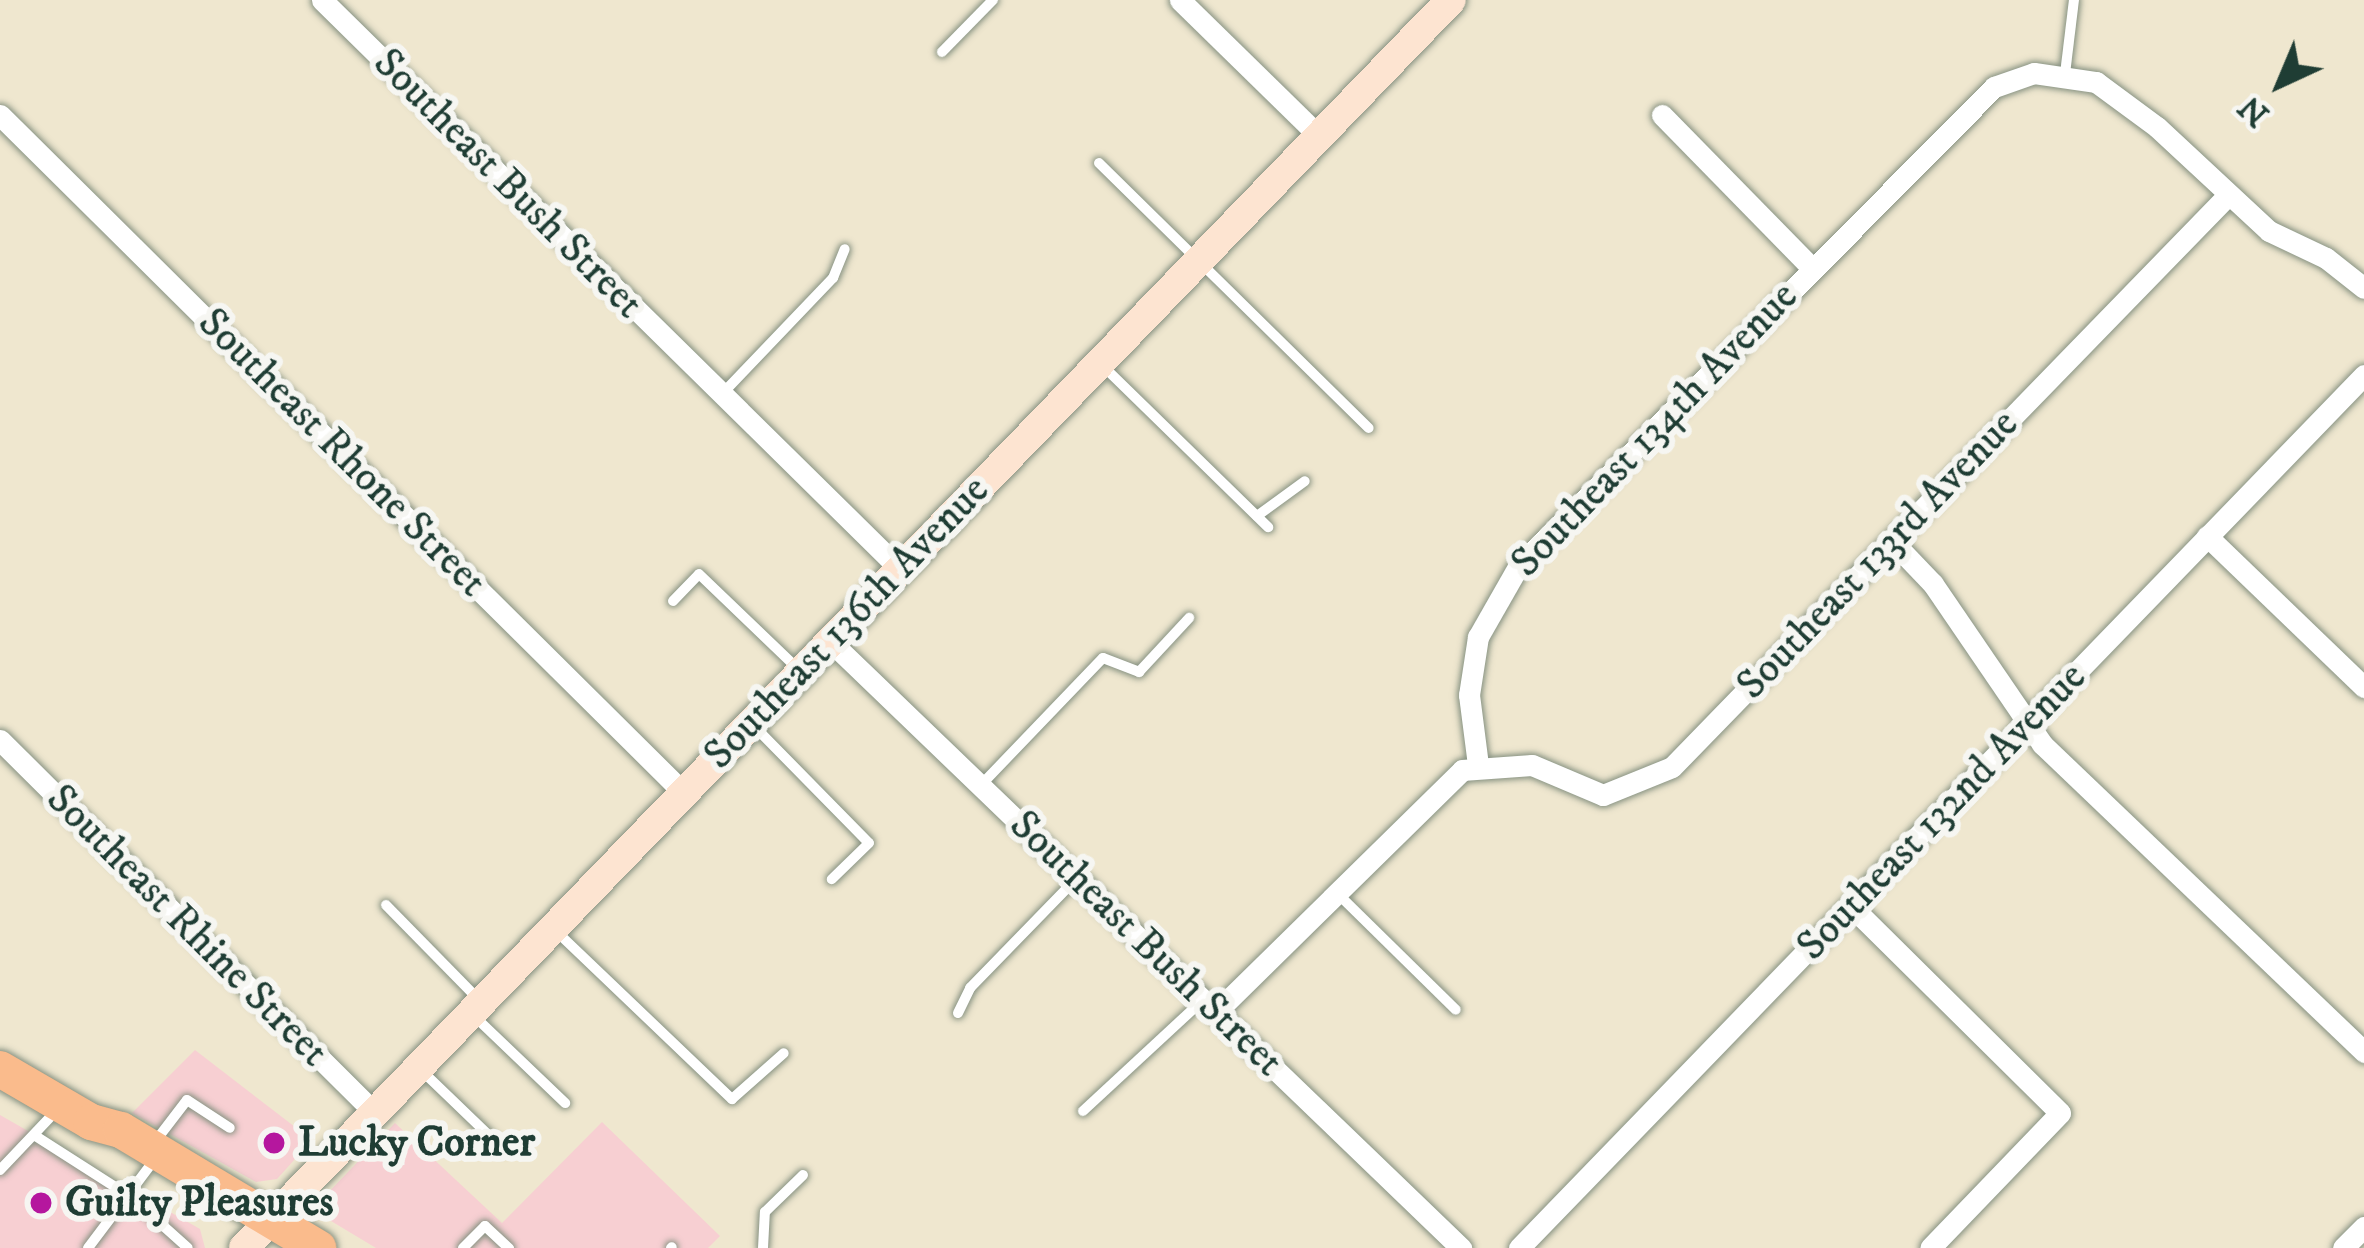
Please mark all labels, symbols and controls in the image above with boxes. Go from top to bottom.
north arrow [2220,24,2340,144]
street label: Southeast Bush Street [363,39,653,329]
text: N [2231,86,2279,134]
street label: Southeast 134th Avenue [1501,272,1809,588]
street label: Southeast Rhone Street [187,298,497,608]
street label: Southeast 133rd Avenue [1727,400,2029,710]
street label: Southeast 136th Avenue [694,466,1000,780]
street label: Southeast 132nd Avenue [1787,653,2097,971]
street label: Southeast Rhine Street [36,775,338,1077]
street label: Southeast Bush Street [999,800,1293,1088]
place label: Lucky Corner [298,1118,535,1168]
marker: Lucky Corner [261,1130,287,1156]
place label: Guilty Pleasures [65,1178,334,1228]
marker: Guilty Pleasures [28,1190,54,1216]

